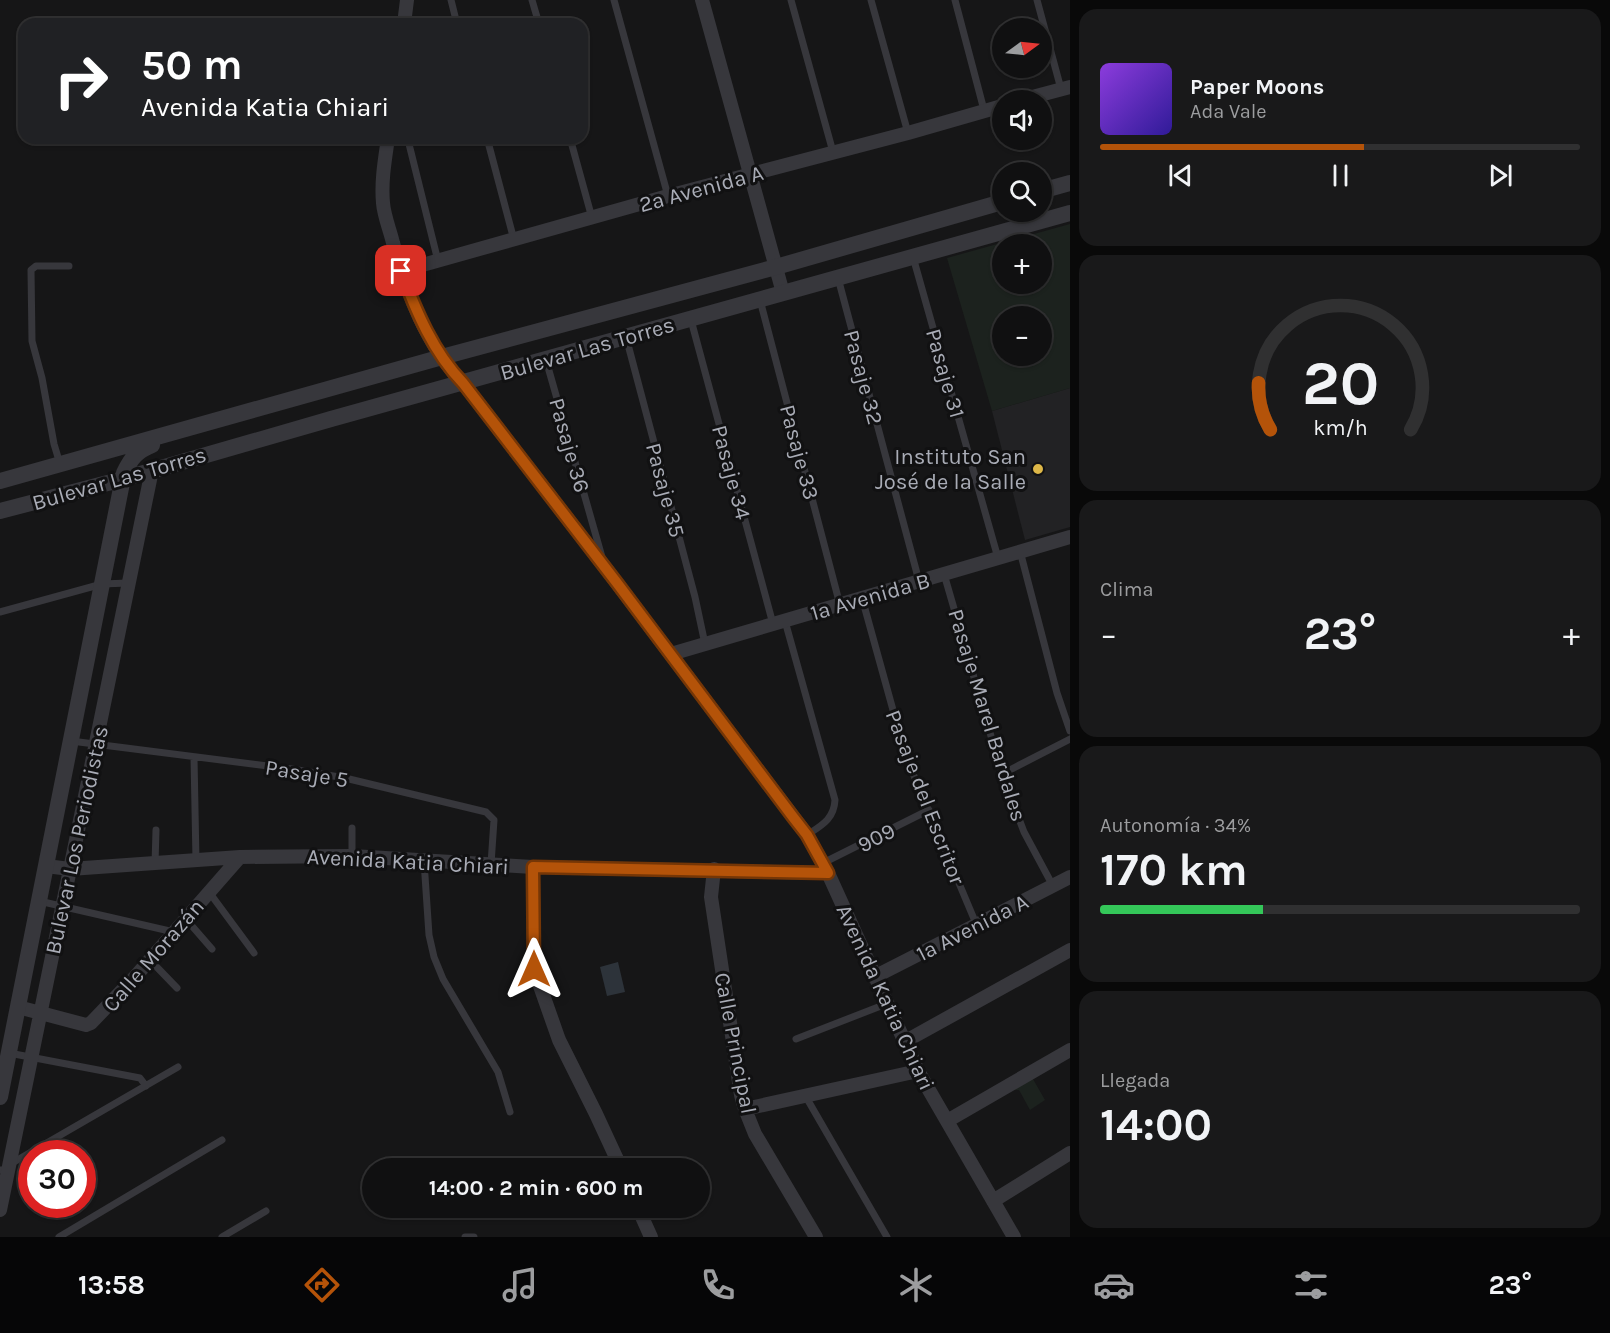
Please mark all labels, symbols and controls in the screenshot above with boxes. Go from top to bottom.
north arrow [992,18,1052,78]
map controls [992,18,1052,366]
text: 50 m [141,40,243,90]
icon: right [42,42,120,120]
text: Paper Moons [1190,74,1324,100]
button: sound [992,90,1052,150]
text: Avenida Katia Chiari [141,91,389,123]
text: Ada Vale [1190,100,1267,123]
icon: previous [1164,159,1197,192]
icon: pause [1324,159,1357,192]
icon: next [1484,159,1517,192]
street label: 2a Avenida A [636,160,767,218]
button: search [992,162,1052,222]
button: + [992,234,1052,294]
pin [375,245,426,296]
icon: arrive [384,254,417,287]
button: − [992,306,1052,366]
street label: Bulevar Las Torres [497,312,677,386]
street label: Pasaje 31 [920,326,970,421]
street label: Pasaje 32 [838,327,888,428]
text: 20 [1301,347,1379,420]
street label: Pasaje 36 [543,395,595,495]
street label: Pasaje 33 [774,402,824,503]
text: km/h [1313,415,1367,440]
street label: Pasaje 34 [706,422,756,522]
street label: Pasaje 35 [640,440,690,540]
street label: Bulevar Las Torres [29,442,209,516]
place label: Instituto San José de la Salle [875,444,1026,495]
marker: Instituto San José de la Salle [1031,462,1045,476]
street label: 1a Avenida B [808,568,933,626]
text: Clima [1100,578,1154,601]
street label: Pasaje Marel Bardales [942,606,1032,825]
text: 23° [1304,608,1376,660]
text: − [1100,615,1117,653]
text: + [1563,615,1580,653]
street label: Pasaje del Escritor [880,706,970,888]
street label: Bulevar Los Periodistas [40,724,114,957]
street label: Pasaje 5 [263,755,350,793]
text: Autonomía · 34% [1100,814,1251,837]
street label: 909 [853,818,900,858]
street label: Avenida Katia Chiari [306,844,510,880]
text: 170 km [1100,844,1248,896]
street label: 1a Avenida A [912,888,1033,967]
street label: Calle Morazán [98,894,210,1017]
street label: Avenida Katia Chiari [831,900,940,1095]
position arrow [502,937,566,1001]
street label: Calle Principal [709,970,761,1116]
text: Llegada [1100,1069,1170,1092]
text: 14:00 [1100,1099,1212,1151]
speed limit sign: 30 [18,1140,96,1218]
text: 14:00 · 2 min · 600 m [429,1175,643,1201]
icon: directions [301,1264,343,1306]
icon: music [499,1264,541,1306]
icon: phone [697,1264,739,1306]
icon: climate [895,1264,937,1306]
icon: car [1093,1264,1135,1306]
icon: filters [1290,1264,1332,1306]
text: 13:58 [78,1269,145,1301]
text: 23° [1488,1269,1532,1301]

